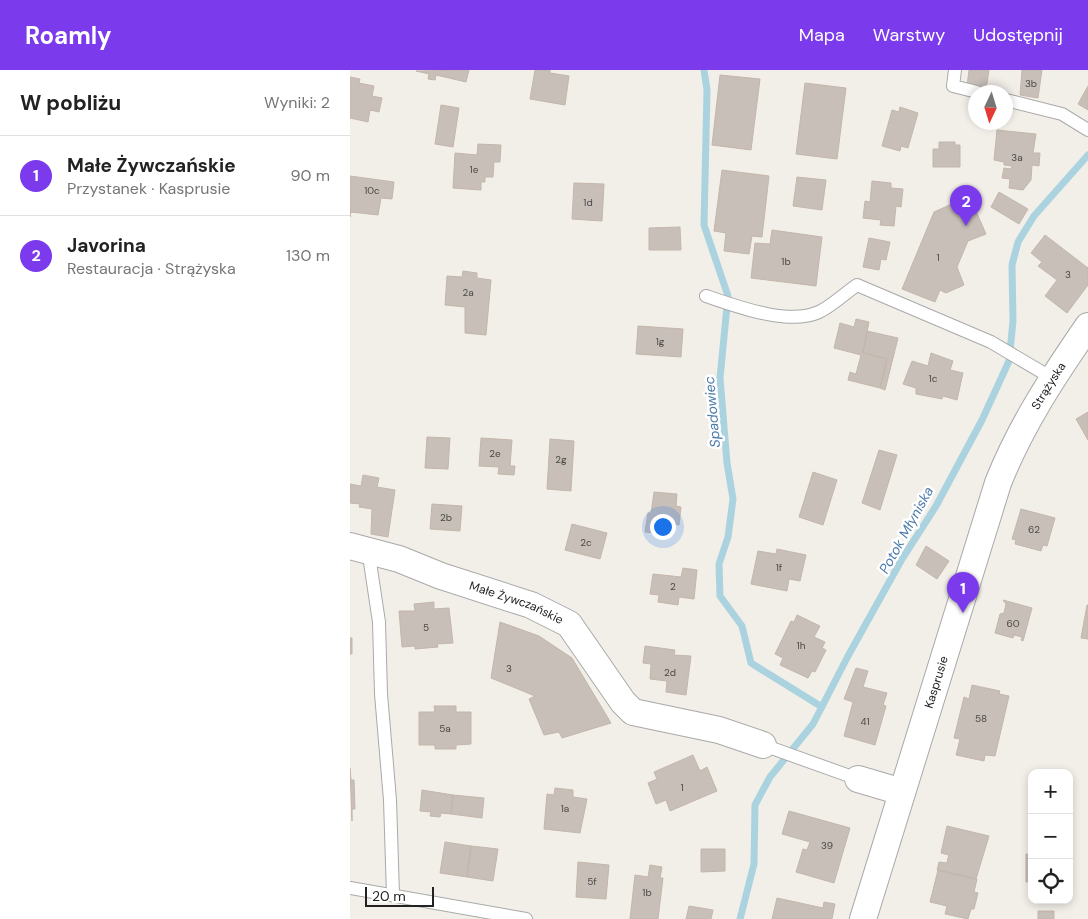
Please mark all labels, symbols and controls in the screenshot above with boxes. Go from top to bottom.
text: Roamly [25,20,112,51]
text: Mapa [799,23,845,47]
text: Warstwy [873,23,945,47]
text: Udostępnij [973,23,1063,47]
house number: 3b [1025,77,1037,90]
north arrow [968,85,1013,130]
text: W pobliżu [20,89,121,117]
text: Wyniki: 2 [264,92,330,113]
house number: 3a [1011,151,1023,164]
text: Małe Żywczańskie [67,153,236,178]
house number: 1e [470,163,479,176]
text: 1 [33,165,39,186]
text: 90 m [290,165,330,186]
text: Przystanek · Kasprusie [67,178,230,199]
house number: 10c [364,184,380,197]
pin: 2 [950,185,982,226]
house number: 1d [583,196,593,209]
text: Javorina [67,233,146,258]
text: 2 [31,245,41,266]
text: 130 m [286,245,330,266]
house number: 1 [936,251,940,264]
house number: 1b [781,255,791,268]
text: Restauracja · Strążyska [67,258,236,279]
house number: 3 [1065,268,1071,281]
house number: 2a [462,286,474,299]
house number: 1g [656,335,665,348]
street label: Strążyska [1028,359,1069,413]
house number: 1c [929,372,938,385]
water label: Spadowiec [700,376,724,448]
house number: 2e [489,447,501,460]
house number: 2g [555,453,567,466]
water label: Potok Młyniska [875,483,937,577]
house number: 2b [440,511,452,524]
your location [650,514,676,540]
house number: 62 [1028,523,1040,536]
house number: 2c [580,536,592,549]
house number: 1f [776,561,783,574]
pin: 1 [947,572,979,613]
street label: Małe Żywczańskie [467,578,566,628]
house number: 2 [670,580,676,593]
house number: 60 [1006,617,1020,630]
house number: 5 [423,621,429,634]
house number: 1h [797,639,806,652]
street label: Kasprusie [921,654,952,710]
house number: 3 [506,662,512,675]
house number: 2d [664,666,676,679]
house number: 58 [975,712,987,725]
house number: 41 [860,715,870,728]
house number: 5a [439,722,451,735]
map controls [1028,769,1073,904]
button: + [1028,769,1073,814]
house number: 1 [680,781,684,794]
house number: 1a [561,802,569,815]
button: − [1028,814,1073,859]
house number: 39 [821,839,833,852]
button: locate [1028,859,1073,904]
house number: 5f [587,875,597,888]
scale bar [365,884,434,907]
house number: 1b [642,886,652,899]
text: 20 m [372,887,406,905]

